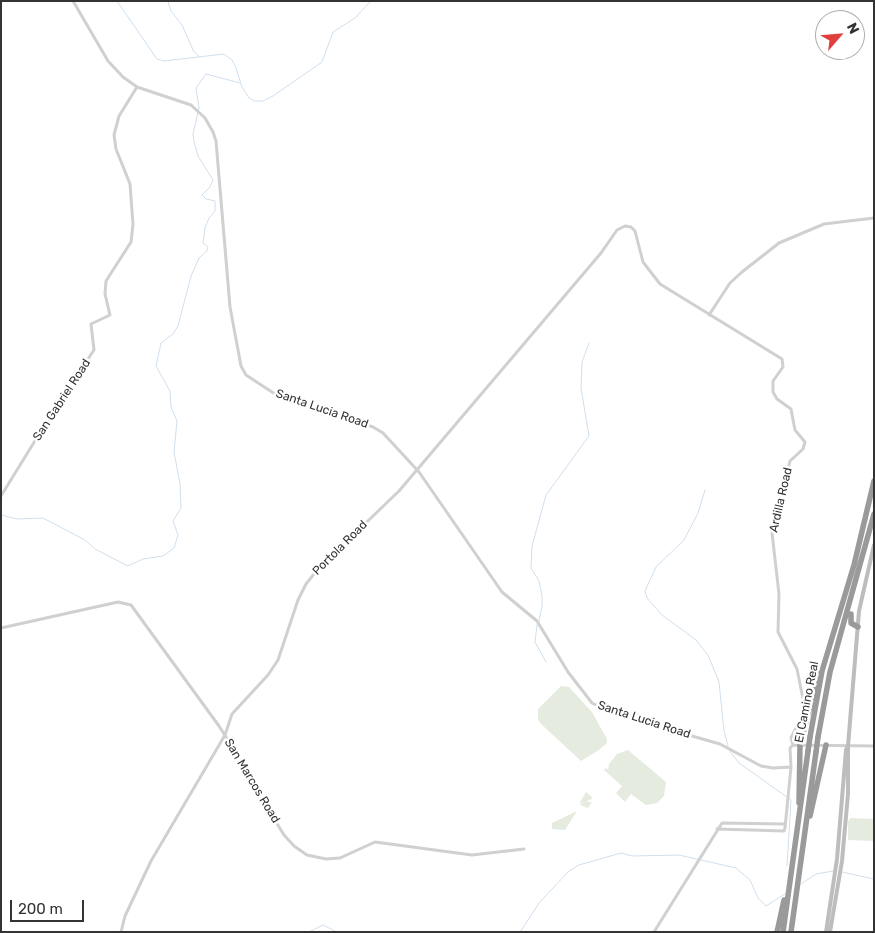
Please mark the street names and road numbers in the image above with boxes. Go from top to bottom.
street label: San Gabriel Road [30,356,94,444]
street label: Santa Lucia Road [274,386,370,432]
street label: Ardilla Road [767,466,795,534]
street label: Portola Road [310,518,370,578]
street label: El Camino Real [792,660,822,744]
street label: Santa Lucia Road [596,698,692,742]
street label: San Marcos Road [221,736,283,826]

